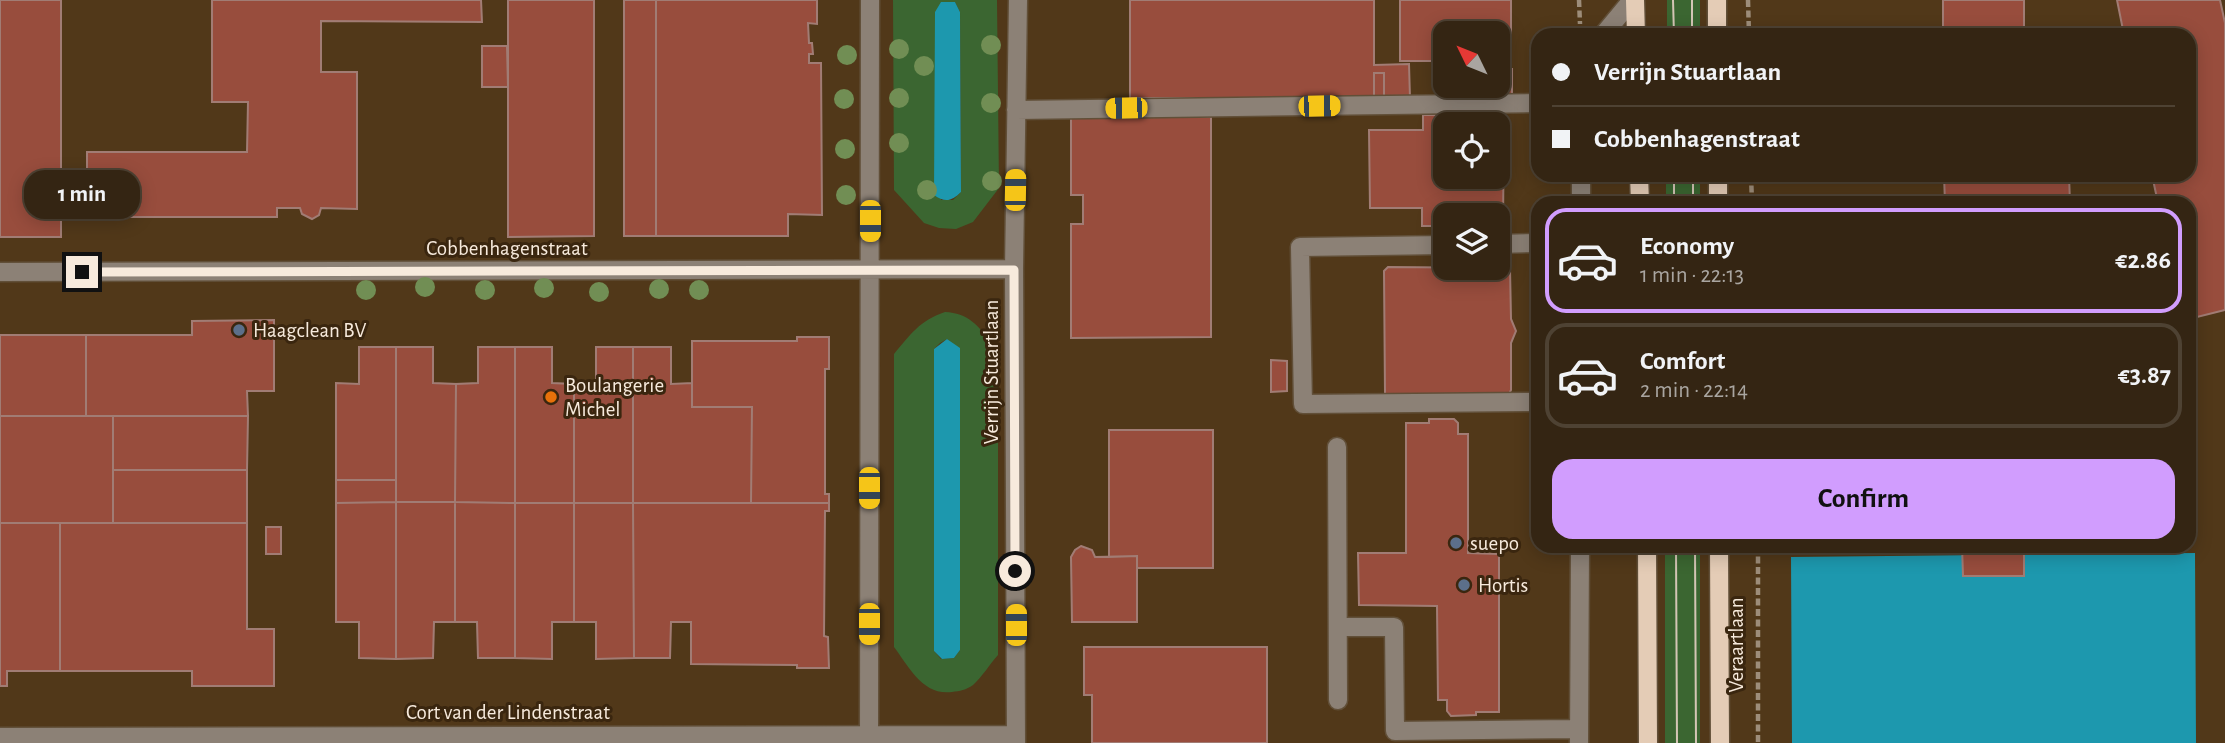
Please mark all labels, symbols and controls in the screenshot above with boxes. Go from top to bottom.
north arrow [1433,21,1510,98]
map controls [1433,21,1510,280]
text: Verrijn Stuartlaan [1594,59,1781,85]
car [1298,95,1341,117]
car [1105,97,1148,119]
button: locate [1433,112,1510,189]
text: Cobbenhagenstraat [1594,126,1800,152]
car [1005,169,1026,211]
callout: 1 min [24,170,140,219]
text: 1 min [58,183,106,206]
car [860,200,881,242]
button: layers [1433,203,1510,280]
icon: car [1556,229,1619,292]
text: Economy [1640,233,1734,259]
street label: Cobbenhagenstraat [426,238,588,259]
text: €2.86 [2115,247,2171,273]
route end [66,256,98,288]
text: 1 min · 22:13 [1640,264,1744,287]
street label: Verrijn Stuartlaan [981,300,1002,444]
place label: Haagclean BV [253,320,367,341]
marker: Haagclean BV [231,322,247,338]
icon: car [1556,344,1619,407]
text: Comfort [1640,348,1725,374]
text: €3.87 [2118,362,2171,388]
place label: Boulangerie Michel [565,375,664,420]
text: 2 min · 22:14 [1640,379,1748,402]
marker: Boulangerie Michel [543,389,559,405]
button: Confirm [1552,459,2175,539]
car [859,467,880,509]
place label: suepo [1470,533,1519,554]
marker: suepo [1448,535,1464,551]
route start [999,555,1031,587]
place label: Hortis [1478,575,1528,596]
marker: Hortis [1456,577,1472,593]
street label: Veraartlaan [1726,597,1747,693]
car [859,603,880,645]
car [1006,604,1027,646]
street label: Cort van der Lindenstraat [406,702,610,723]

